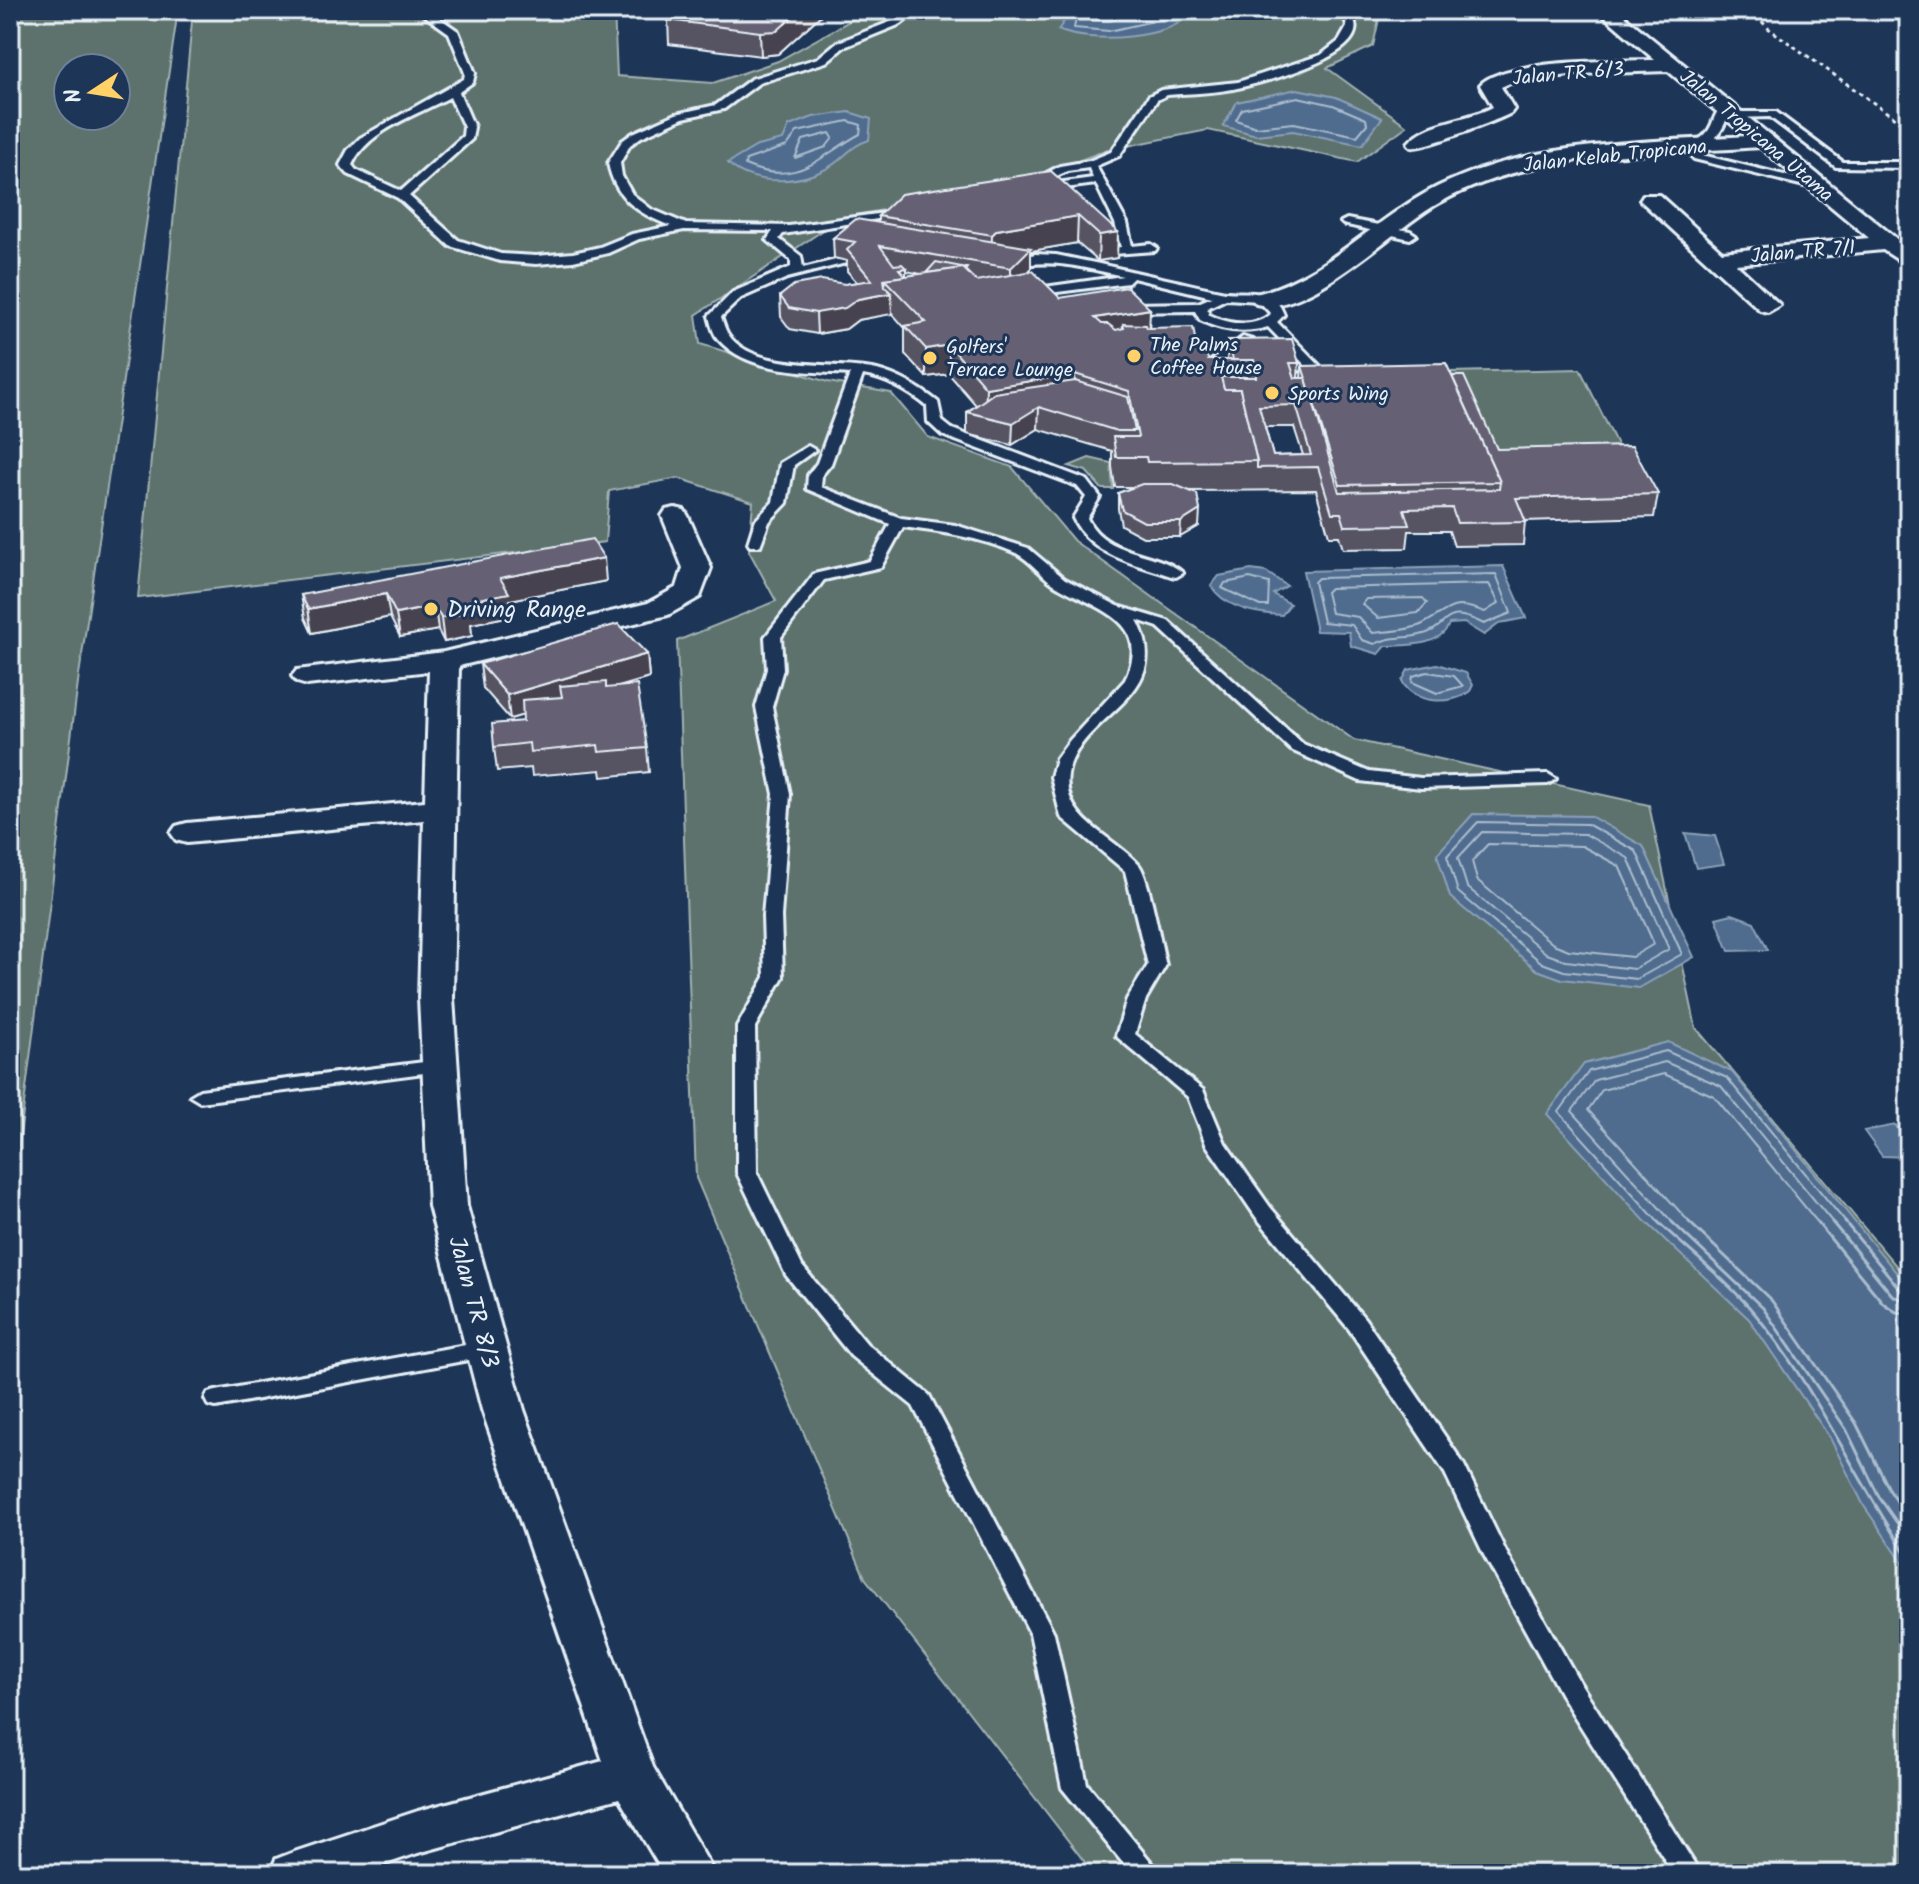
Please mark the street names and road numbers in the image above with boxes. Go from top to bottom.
street label: Jalan TR 6/3 [1511,54,1625,96]
street label: Jalan Tropicana Utama [1671,62,1840,211]
street label: Jalan Kelab Tropicana [1522,131,1709,183]
street label: Jalan TR 7/1 [1750,232,1857,273]
street label: Jalan TR 8/3 [436,1232,509,1373]

